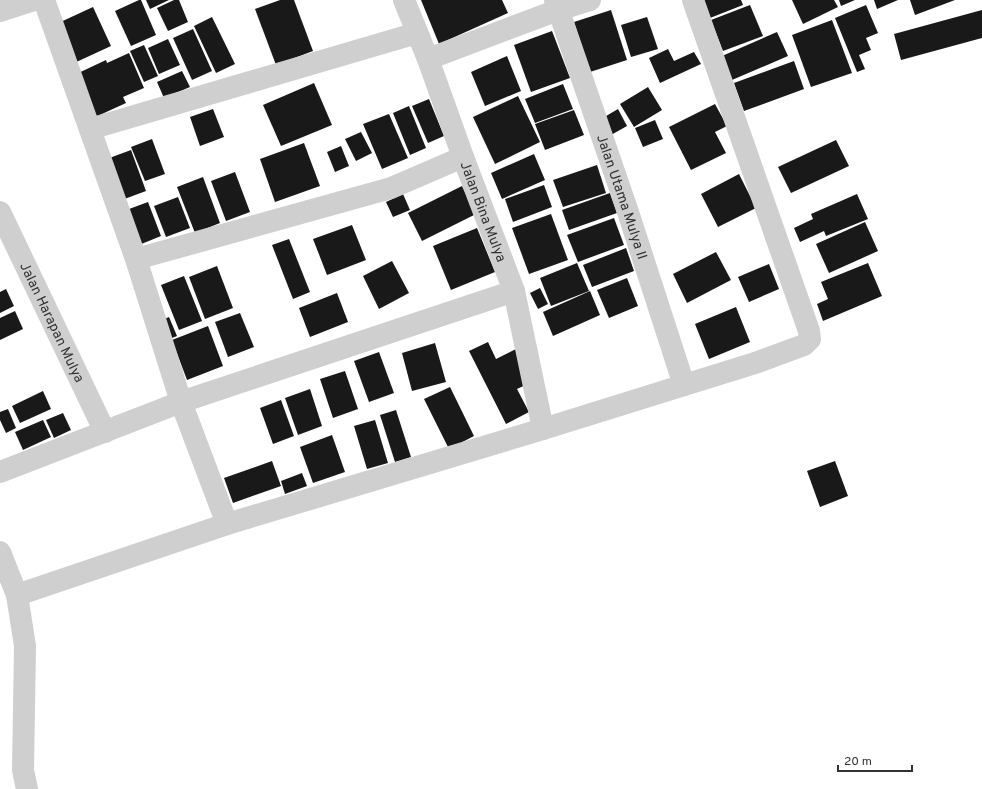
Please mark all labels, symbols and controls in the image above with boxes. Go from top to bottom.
street label: Jalan Utama Mulya II [592,132,650,262]
street label: Jalan Bina Mulya [455,159,509,265]
street label: Jalan Harapan Mulya [15,260,87,386]
scale bar [838,747,912,773]
text: 20 m [844,754,872,770]

